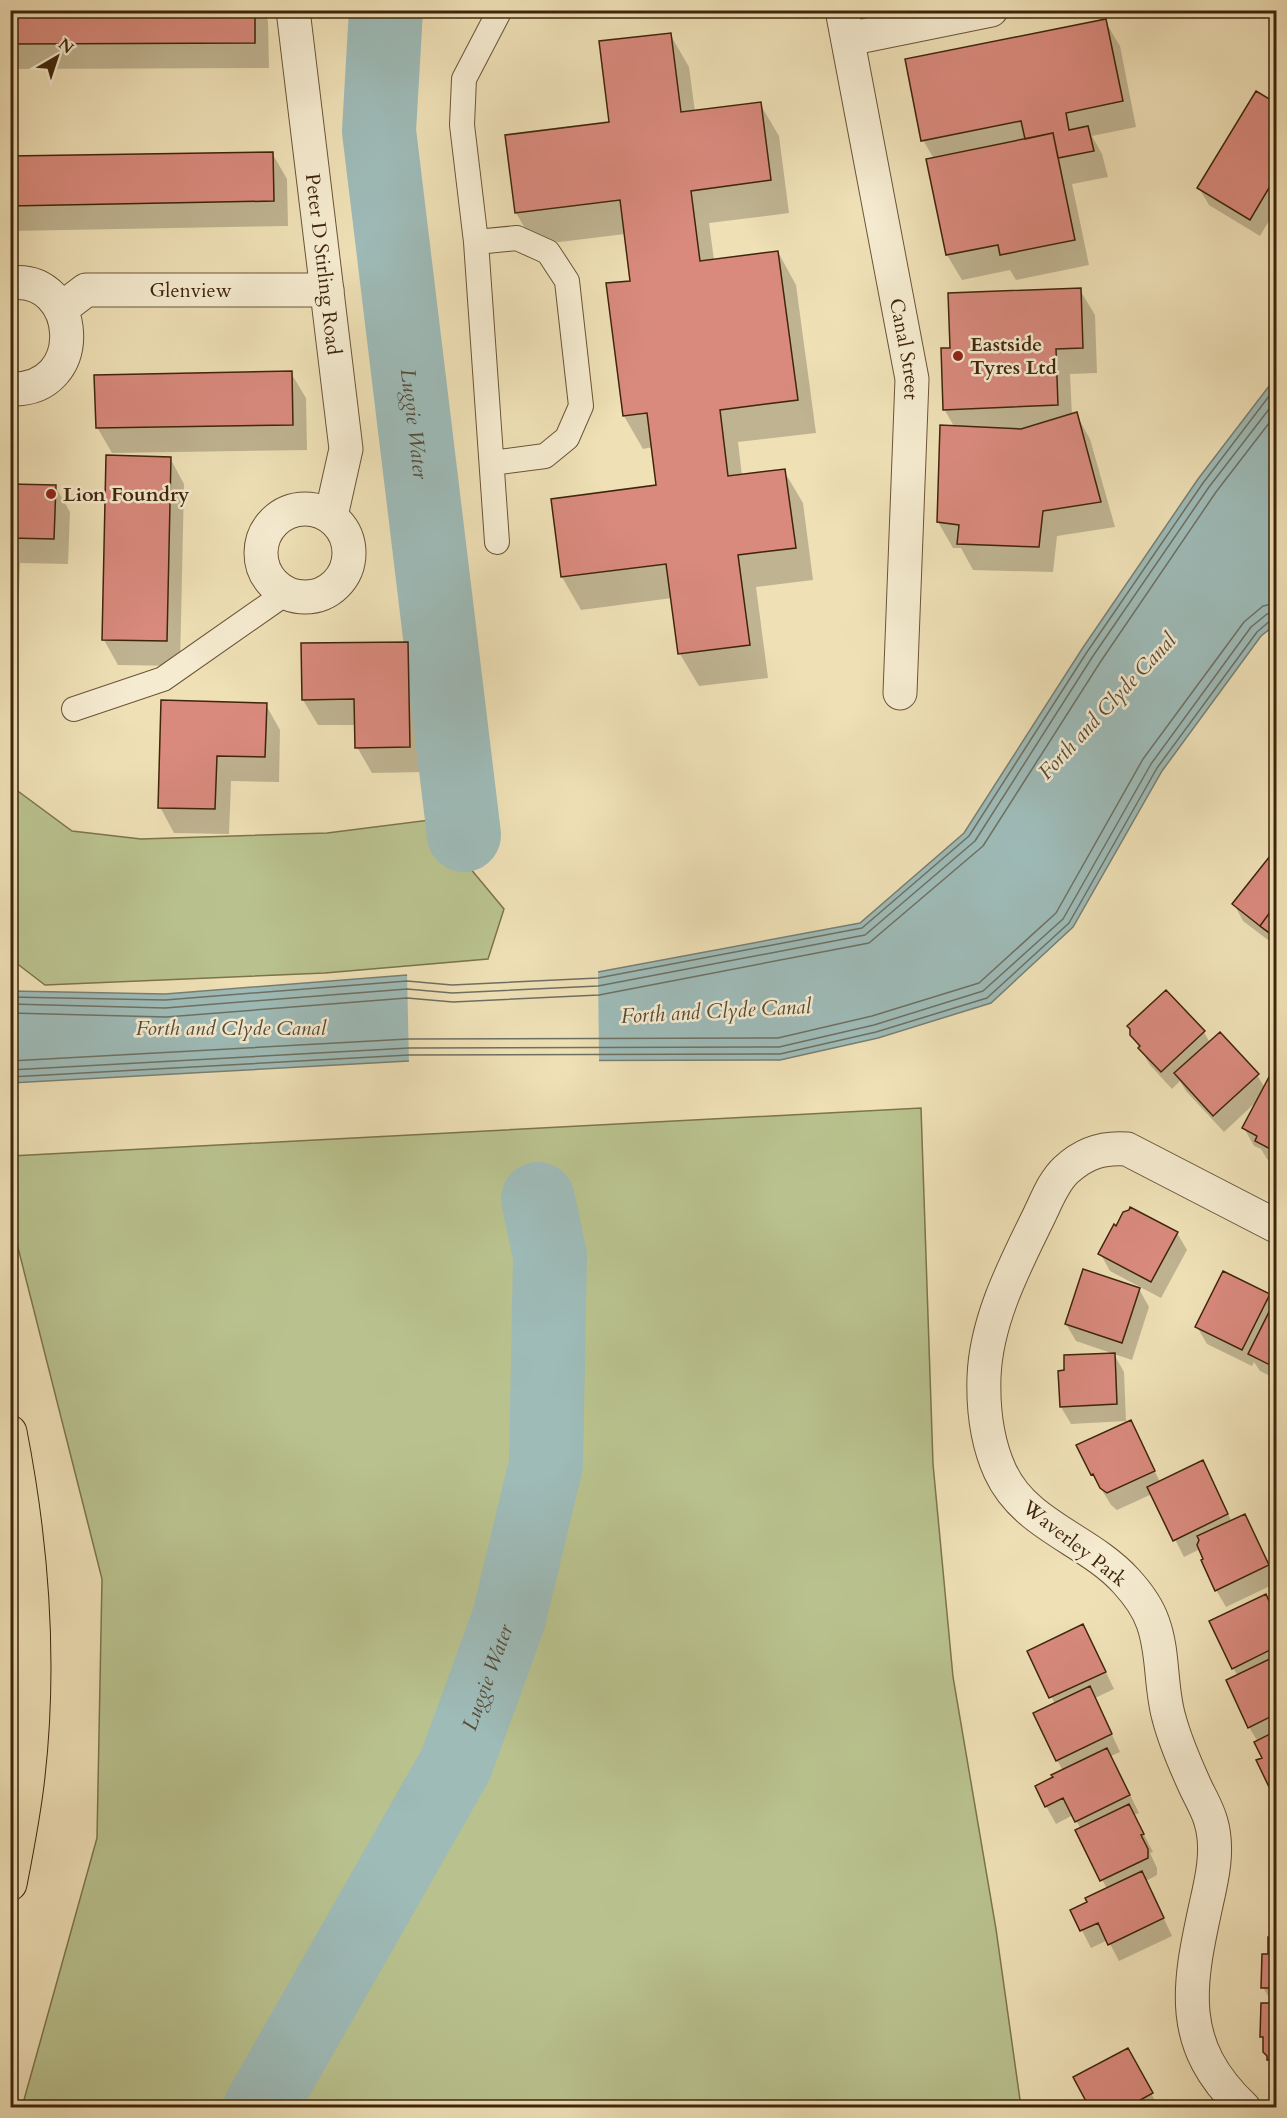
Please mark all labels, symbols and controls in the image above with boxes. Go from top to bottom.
north arrow [27,27,87,87]
text: N [53,33,78,59]
street label: Peter D Stirling Road [299,172,348,357]
street label: Glenview [149,277,232,304]
street label: Canal Street [883,296,925,401]
place label: Eastside Tyres Ltd [970,331,1057,381]
marker: Eastside Tyres Ltd [951,349,965,363]
water label: Luggie Water [393,367,435,482]
place label: Lion Foundry [63,481,190,508]
marker: Lion Foundry [44,487,58,501]
water label: Forth and Clyde Canal [1032,626,1184,786]
water label: Forth and Clyde Canal [620,992,813,1031]
water label: Forth and Clyde Canal [136,1014,327,1043]
street label: Waverley Park [1016,1493,1133,1593]
water label: Luggie Water [455,1619,521,1735]

